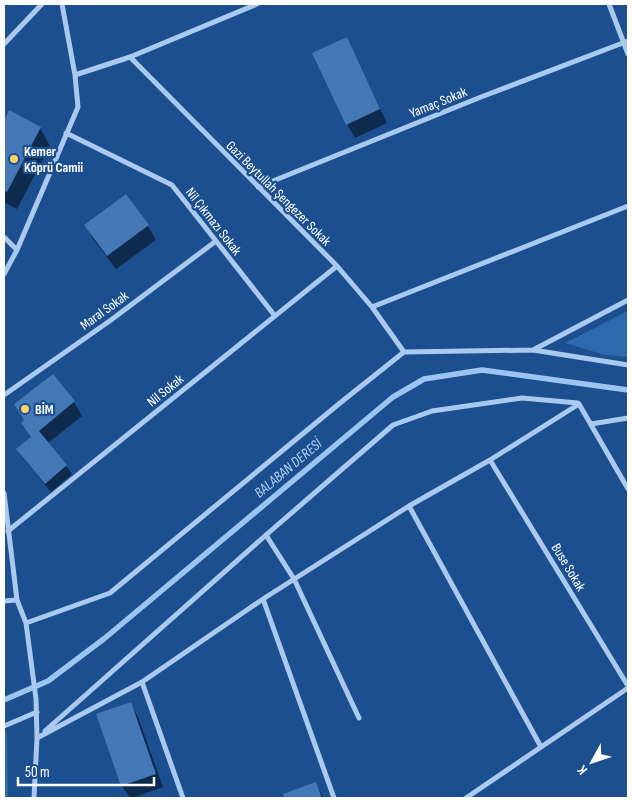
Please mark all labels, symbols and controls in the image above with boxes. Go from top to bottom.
street label: Yamaç Sokak [407,83,470,122]
street label: Gazi Beytullah Şengezer Sokak [223,137,335,250]
place label: Kemer Köprü Camii [24,143,83,176]
marker: Kemer Köprü Camii [8,153,20,165]
street label: Nil Çıkmazı Sokak [182,184,246,259]
street label: Maral Sokak [77,287,132,334]
street label: Nil Sokak [143,370,188,410]
place label: BİM [35,401,54,418]
marker: BİM [19,403,31,415]
water label: BALABAN DERESİ [251,434,327,502]
street label: Buse Sokak [548,540,590,595]
north arrow [567,737,617,787]
scale bar [18,754,154,786]
text: K [574,762,591,778]
text: 50 m [25,763,50,782]

